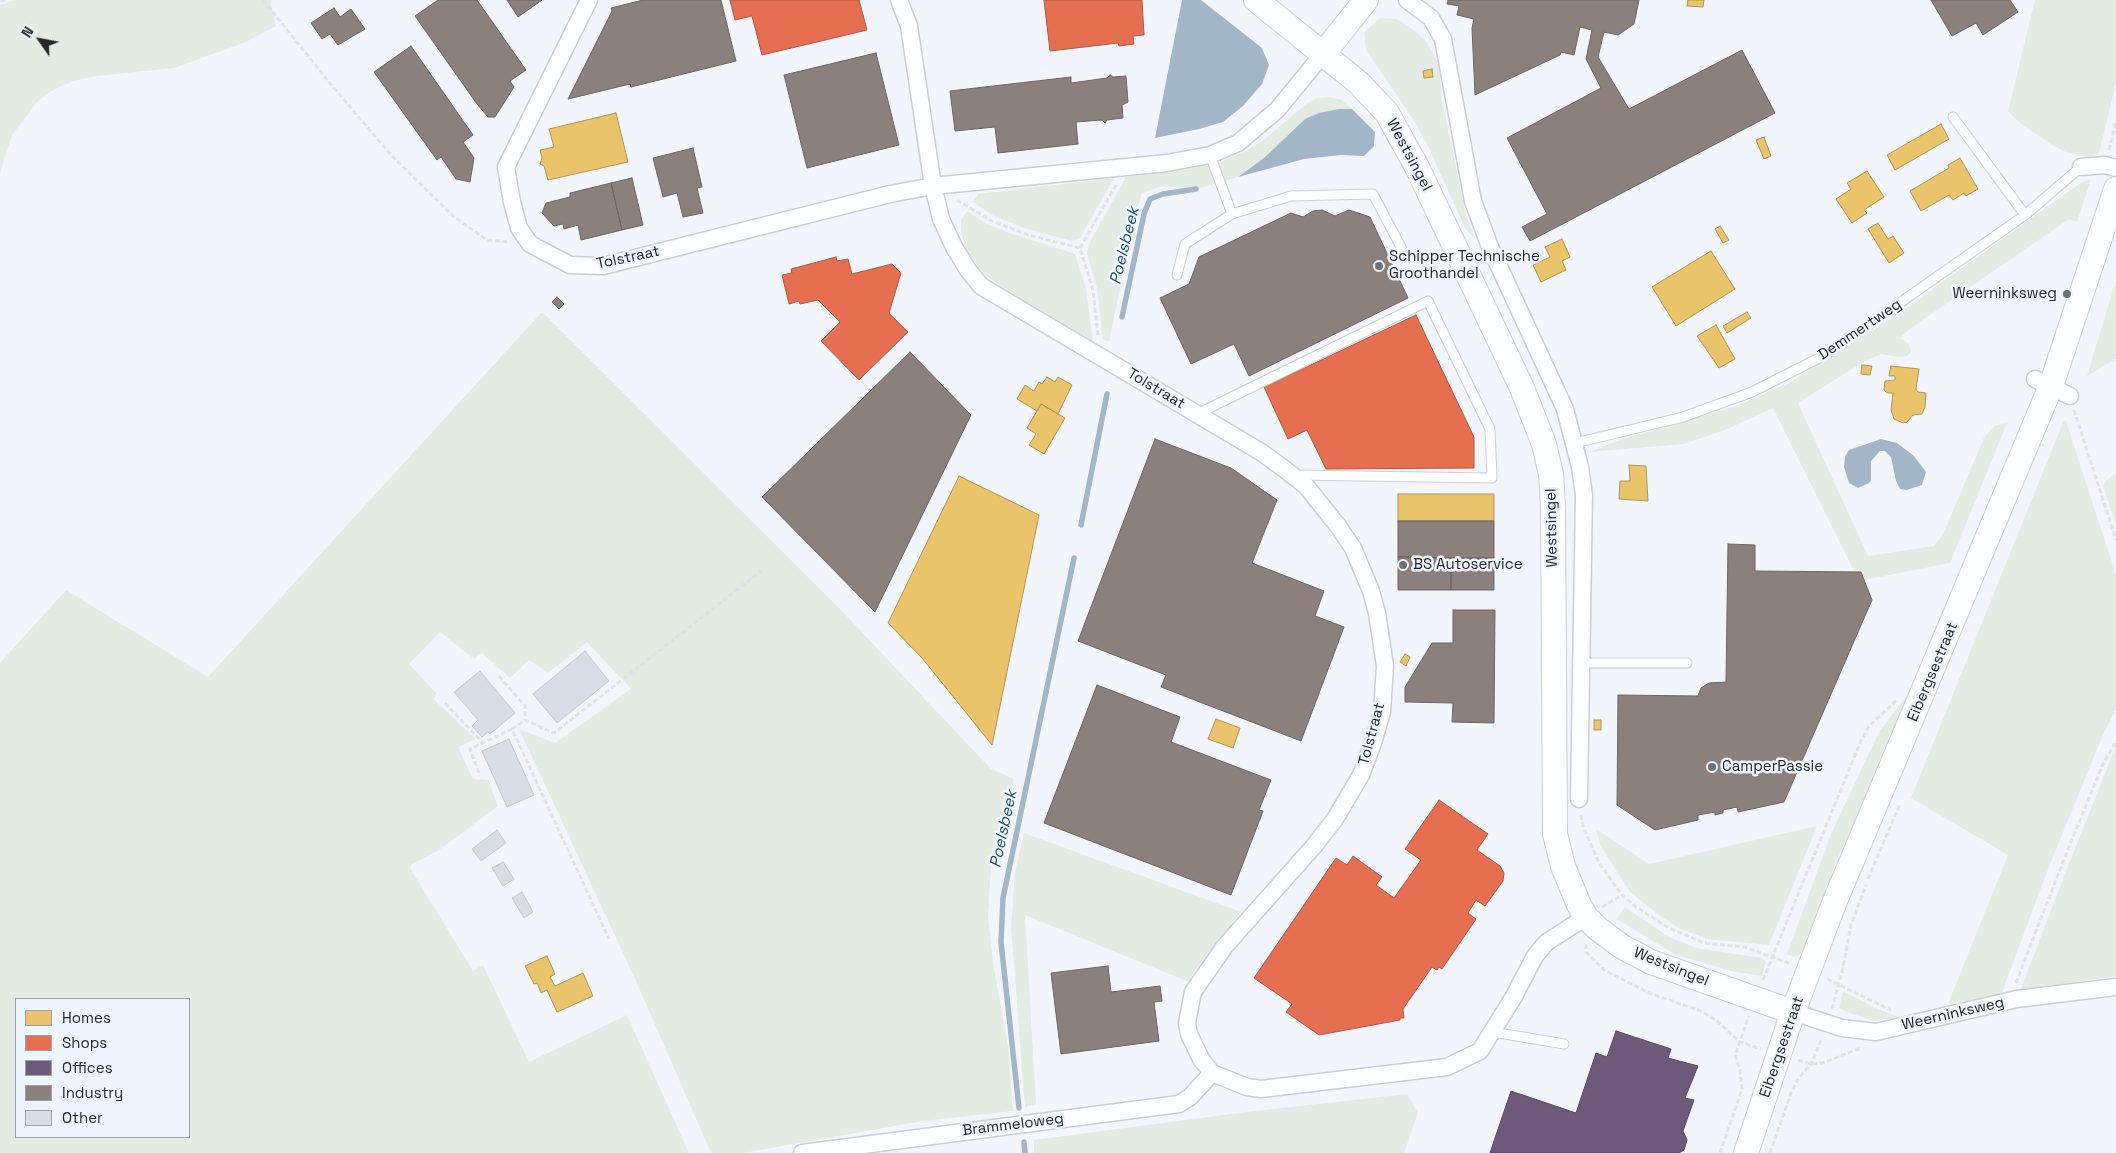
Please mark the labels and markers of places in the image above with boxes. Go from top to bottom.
place label: Schipper Technische Groothandel [1389,248,1540,283]
marker: Schipper Technische Groothandel [1373,260,1385,272]
place label: Weerninksweg [1953,285,2057,303]
marker: Weerninksweg [2061,288,2073,300]
place label: BS Autoservice [1413,556,1523,574]
marker: BS Autoservice [1397,559,1409,571]
place label: CamperPassie [1722,758,1823,776]
marker: CamperPassie [1706,761,1718,773]

